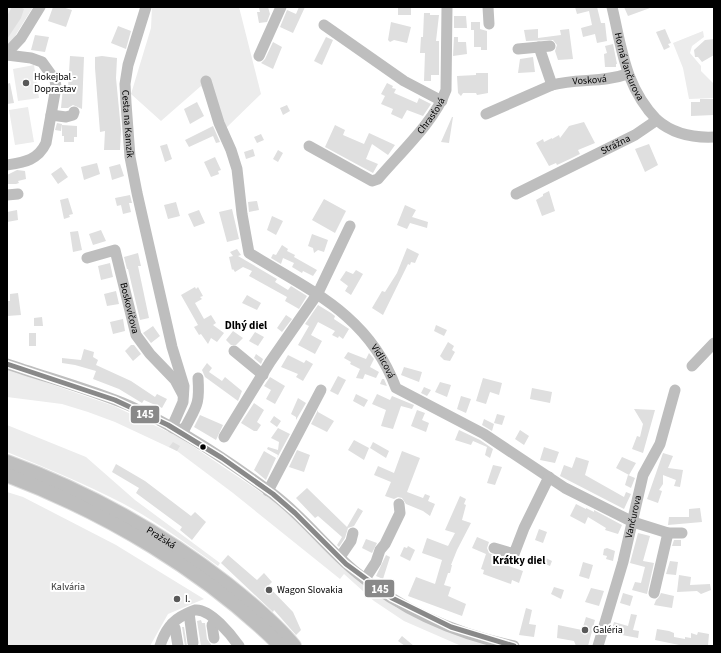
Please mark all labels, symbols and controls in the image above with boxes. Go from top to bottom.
street label: Horná Vančurova [611,31,647,103]
place label: Hokejbal - Doprastav [34,70,77,96]
street label: Vosková [572,72,607,88]
marker: Hokejbal - Doprastav [21,78,31,88]
street label: Cesta na Kamzík [118,90,137,159]
street label: Chrasťová [414,95,449,137]
street label: Strážna [598,131,633,158]
street label: Boskovičova [116,281,142,335]
district label: Dlhý diel [225,318,268,333]
street label: Vidlicová [368,341,398,381]
line badge: 145 [130,405,160,424]
text: 145 [136,407,154,422]
unlabelled marker [198,442,208,452]
street label: Vančurova [622,494,645,540]
street label: Pražská [144,523,178,552]
district label: Krátky diel [493,553,546,568]
line badge: 145 [364,579,395,598]
park label: Kalvária [51,580,85,594]
text: 145 [371,582,389,597]
place label: Wagon Slovakia [277,583,343,597]
marker: Wagon Slovakia [264,585,274,595]
place label: I. [185,592,190,606]
marker: I. [172,594,182,604]
place label: Galéria [593,623,623,637]
marker: Galéria [580,625,590,635]

